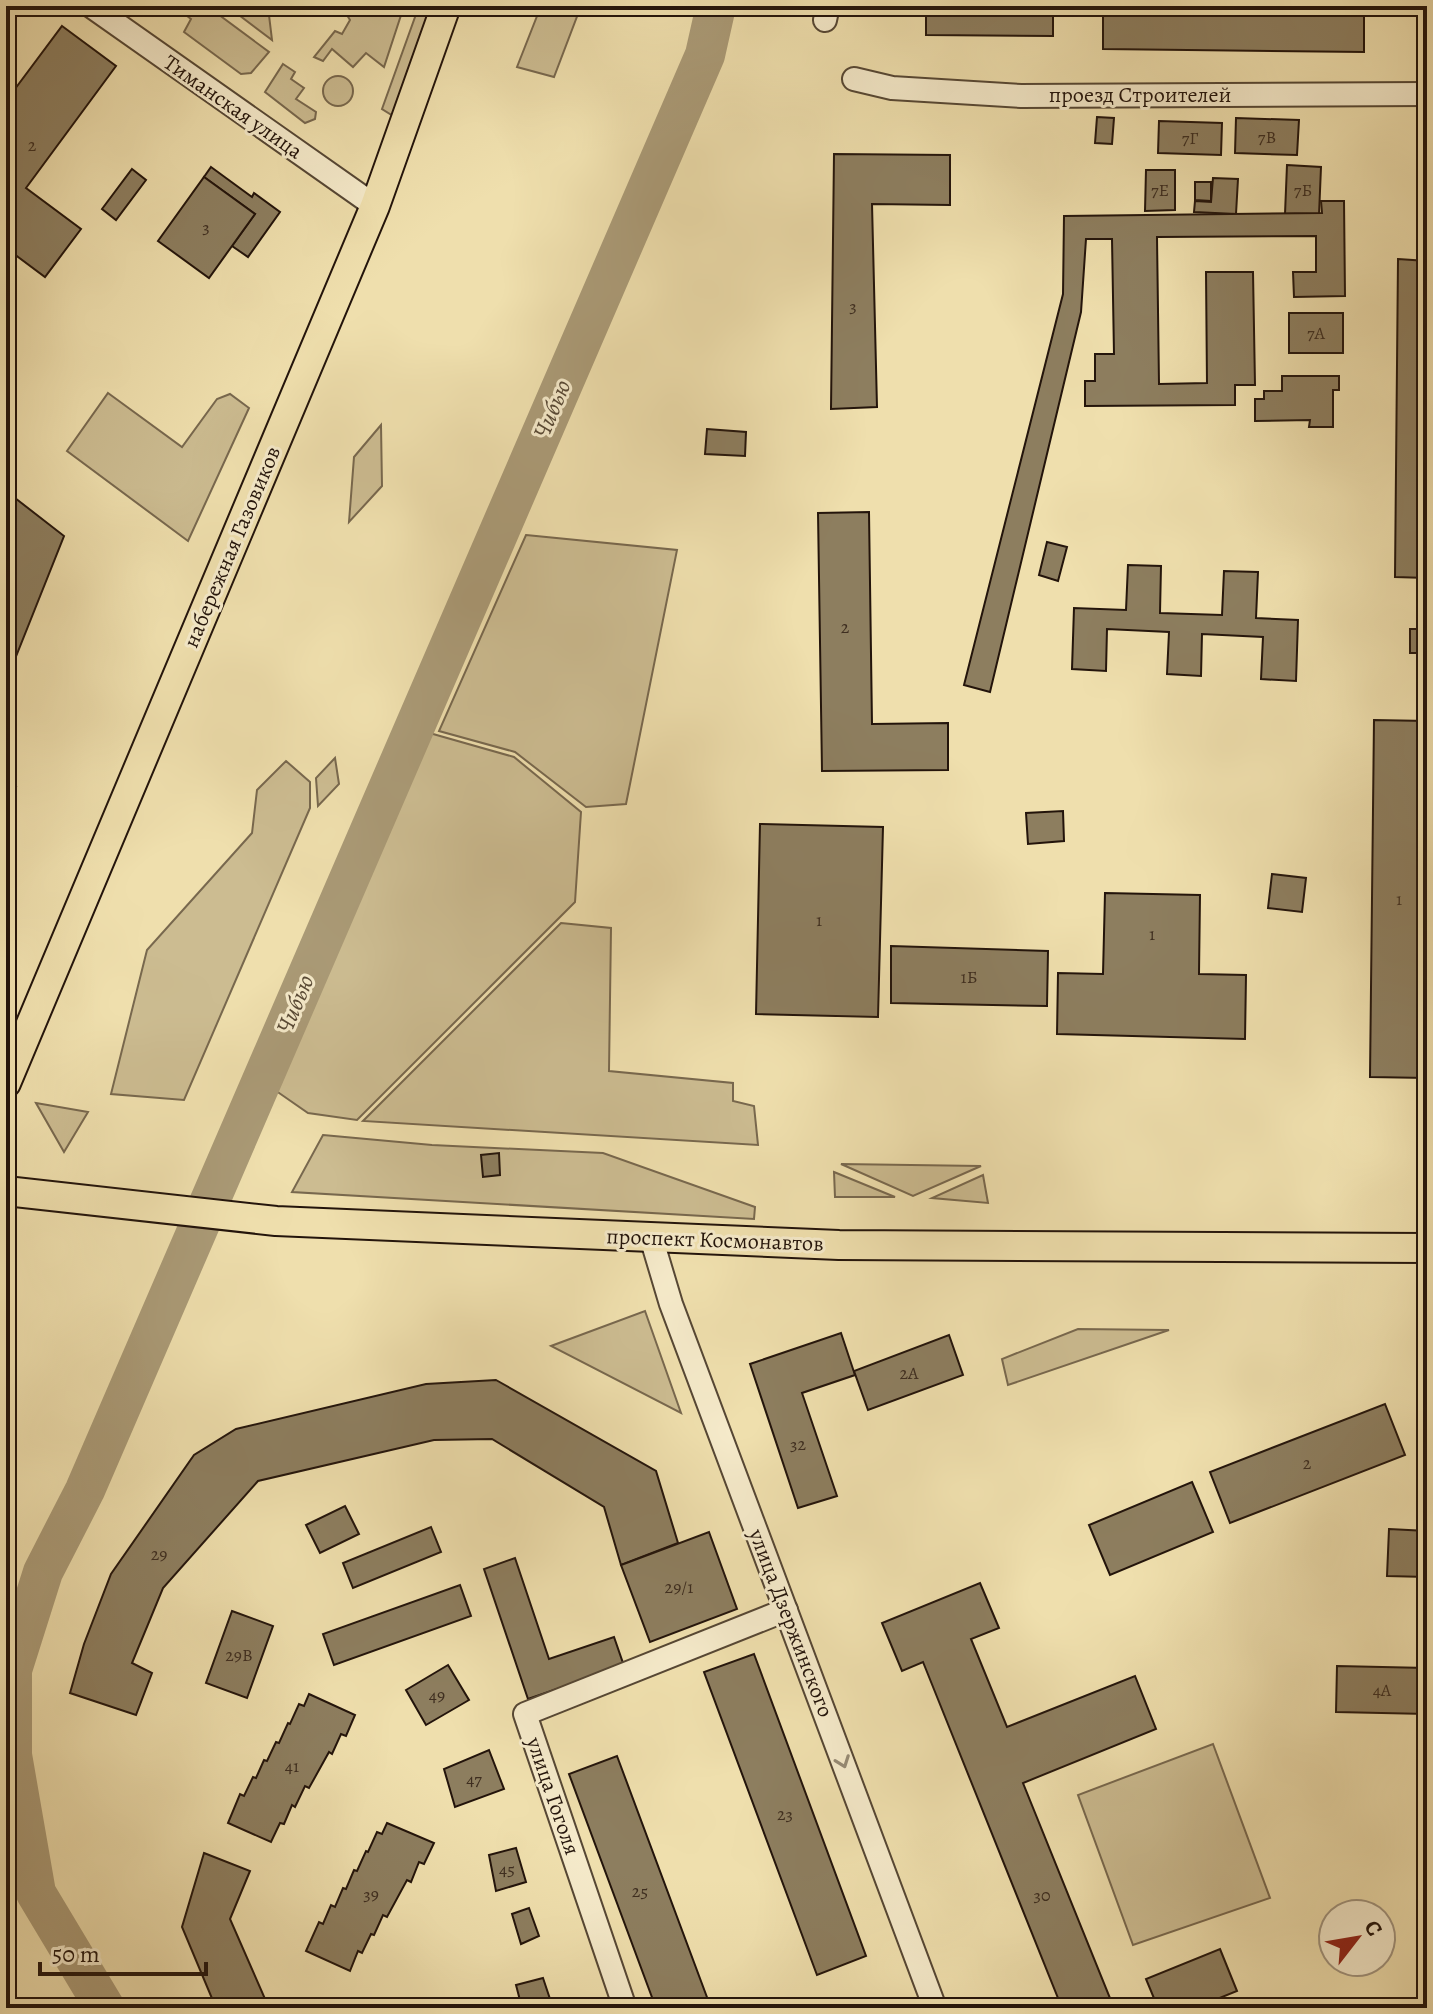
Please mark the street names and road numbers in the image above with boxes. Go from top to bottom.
street label: Тиманская улица [157,48,309,167]
street label: проезд Строителей [1049,80,1231,110]
street label: набережная Газовиков [176,442,288,652]
street label: проспект Космонавтов [606,1221,824,1259]
street label: улица Дзержинского [741,1524,841,1721]
street label: улица Гоголя [518,1732,587,1859]

